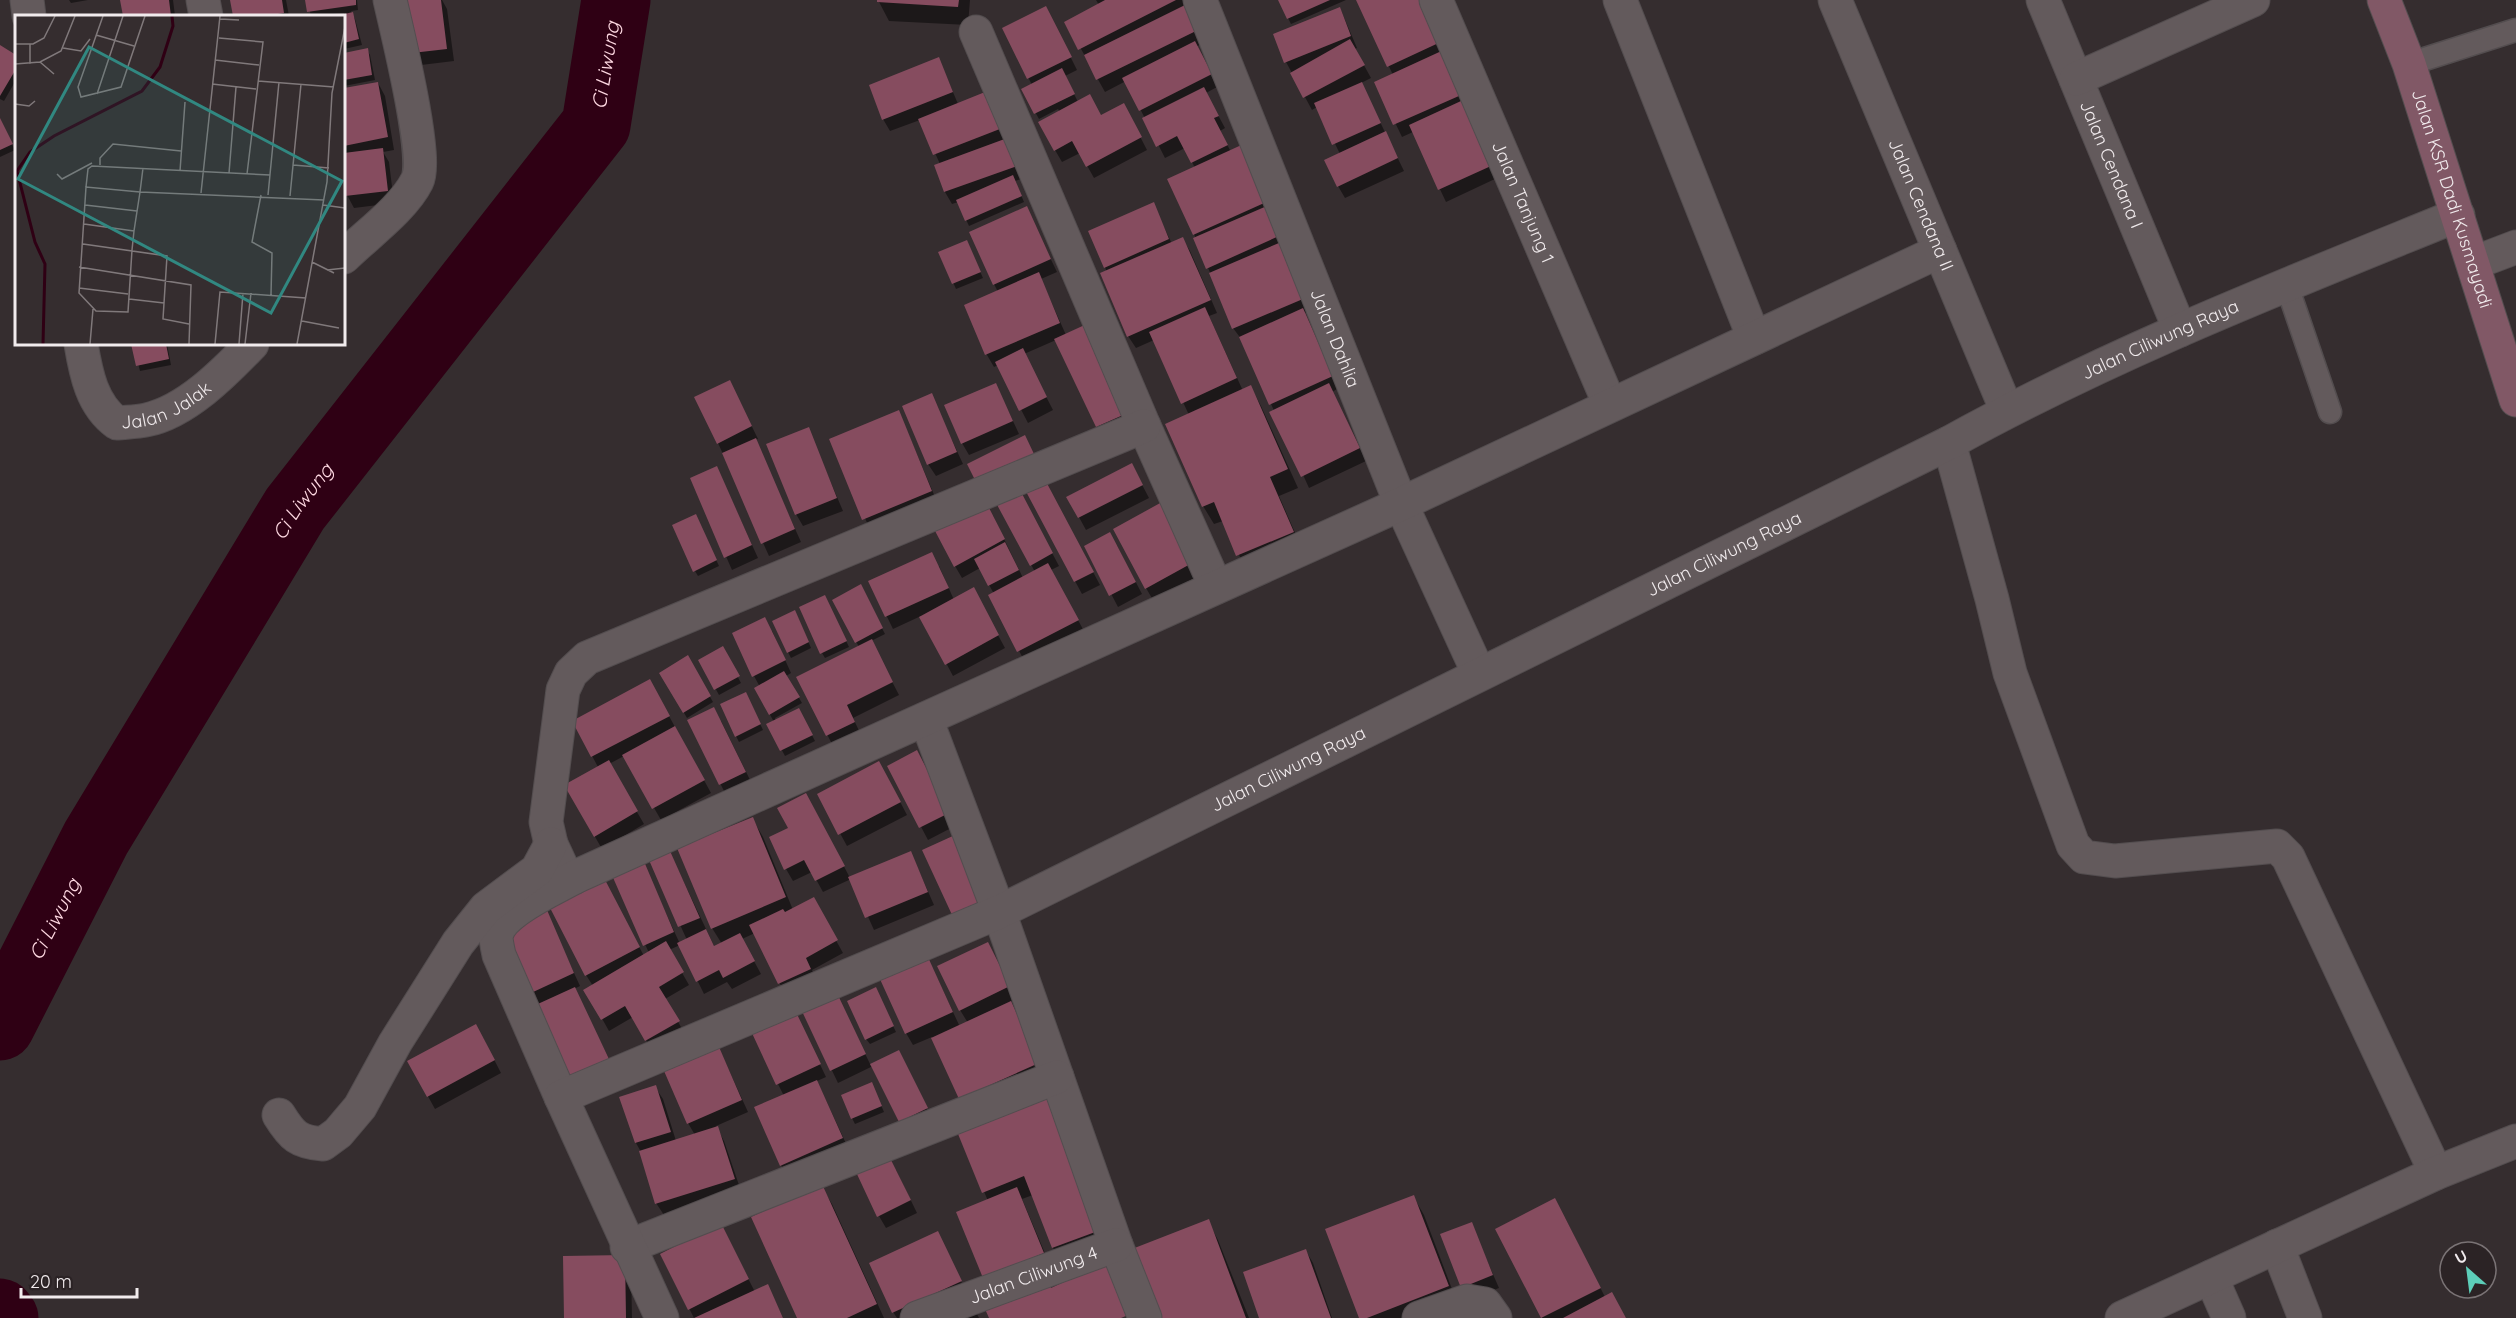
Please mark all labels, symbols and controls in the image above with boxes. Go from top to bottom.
inset map [15,15,345,345]
water label: Ci Liwung [586,18,625,111]
street label: Jalan KSR Dadi Kusmayadi [2407,86,2498,311]
street label: Jalan Cendana I [2075,97,2149,232]
street label: Jalan Cendana II [1883,135,1959,274]
street label: Jalan Tanjung 1 [1487,138,1560,266]
street label: Jalan Dahlia [1305,285,1365,391]
street label: Jalan Ciliwung Raya [2077,294,2242,384]
street label: Jalan Jalak [120,376,216,434]
water label: Ci Liwung [266,457,339,544]
street label: Jalan Ciliwung Raya [1643,506,1805,602]
street label: Jalan Ciliwung Raya [1207,721,1369,817]
water label: Ci Liwung [23,873,86,964]
north arrow [2438,1240,2498,1300]
street label: Jalan Ciliwung 4 [966,1241,1101,1309]
text: U [2451,1245,2471,1268]
scale bar [21,1261,136,1299]
text: 20 m [30,1270,72,1293]

